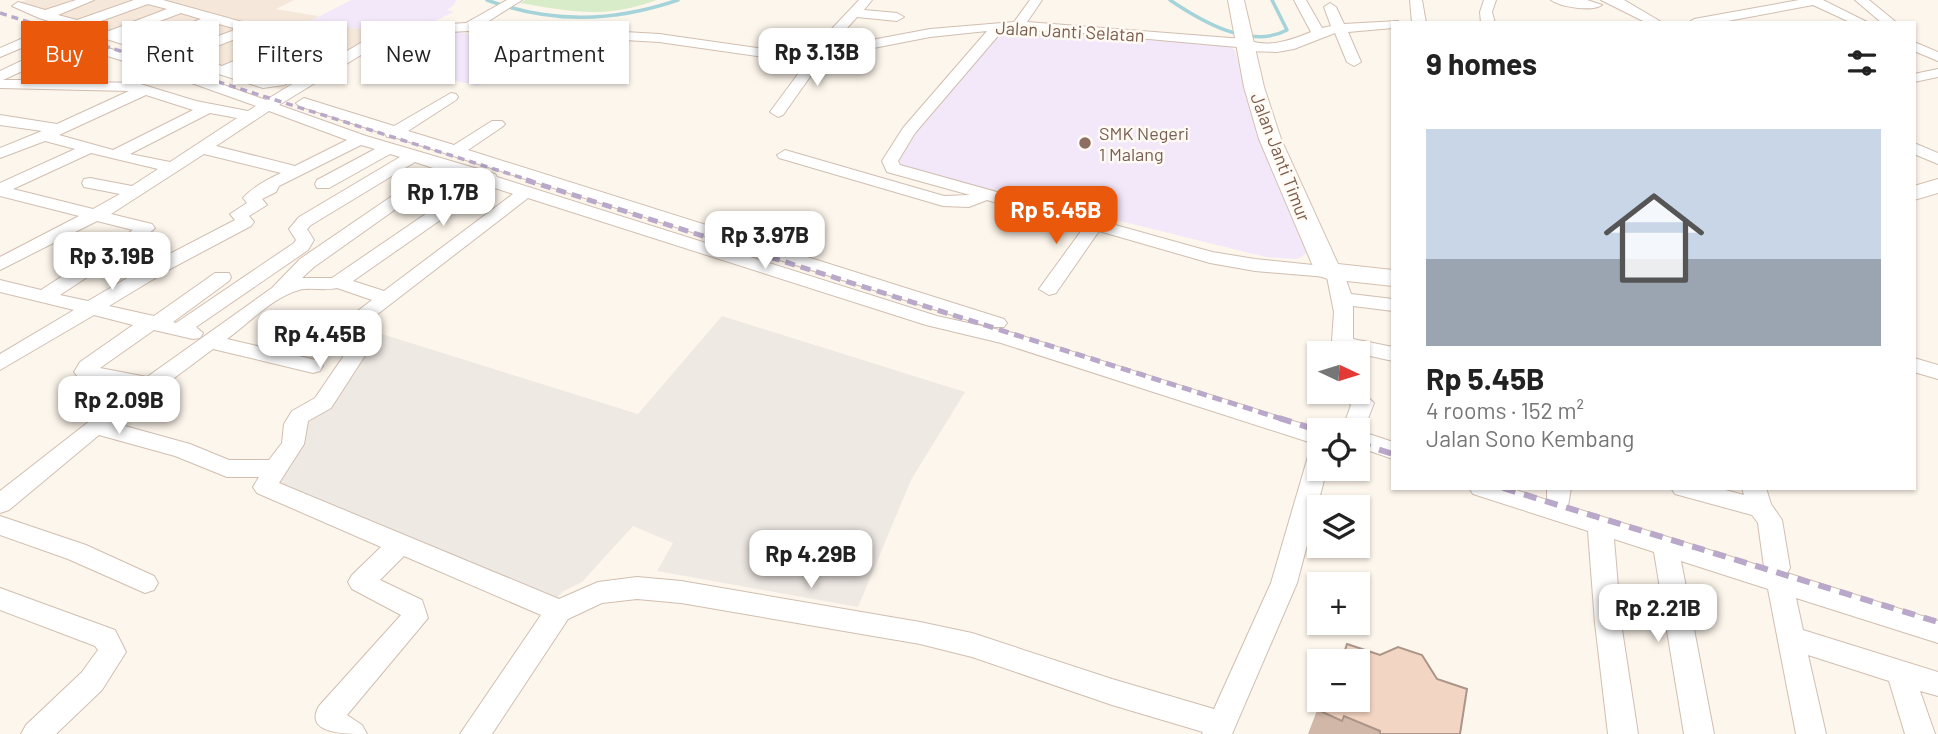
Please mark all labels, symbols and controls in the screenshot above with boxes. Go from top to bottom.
street label: Jalan Janti Selatan [995,16,1145,46]
chip: Buy [21,21,108,84]
chip: Rent [122,21,219,84]
chip: Filters [233,21,347,84]
chip: New [361,21,455,84]
chip: Apartment [469,21,629,84]
pin: Rp 3.13B [745,28,889,88]
text: Rp 3.13B [774,37,860,65]
icon: filters [1843,44,1881,82]
text: 9 homes [1426,45,1537,81]
street label: Jalan Janti Timur [1246,90,1316,225]
place label: SMK Negeri 1 Malang [1099,122,1189,165]
marker: SMK Negeri 1 Malang [1077,135,1093,151]
pin: Rp 1.7B [378,168,508,228]
icon: home [1591,175,1717,301]
text: Rp 1.7B [407,177,479,205]
pin: Rp 5.45B [984,187,1128,246]
text: Rp 5.45B [1011,195,1101,223]
pin: Rp 3.97B [693,212,837,271]
text: Rp 3.97B [721,220,809,248]
pin: Rp 3.19B [40,232,184,292]
text: Rp 3.19B [69,241,155,269]
pin: Rp 4.45B [248,310,392,370]
text: Rp 4.45B [274,319,366,347]
north arrow [1307,341,1370,404]
map controls [1307,341,1370,712]
text: Rp 5.45B [1426,360,1545,396]
pin: Rp 2.09B [47,376,191,436]
text: Rp 2.09B [74,385,164,413]
text: 4 rooms · 152 m² [1426,396,1584,424]
button: locate [1307,418,1370,481]
text: Jalan Sono Kembang [1426,424,1634,452]
button: layers [1307,495,1370,558]
pin: Rp 4.29B [739,530,883,590]
text: Rp 4.29B [765,539,857,567]
button: + [1307,572,1370,635]
pin: Rp 2.21B [1586,584,1730,644]
text: Rp 2.21B [1615,593,1701,621]
button: − [1307,649,1370,712]

